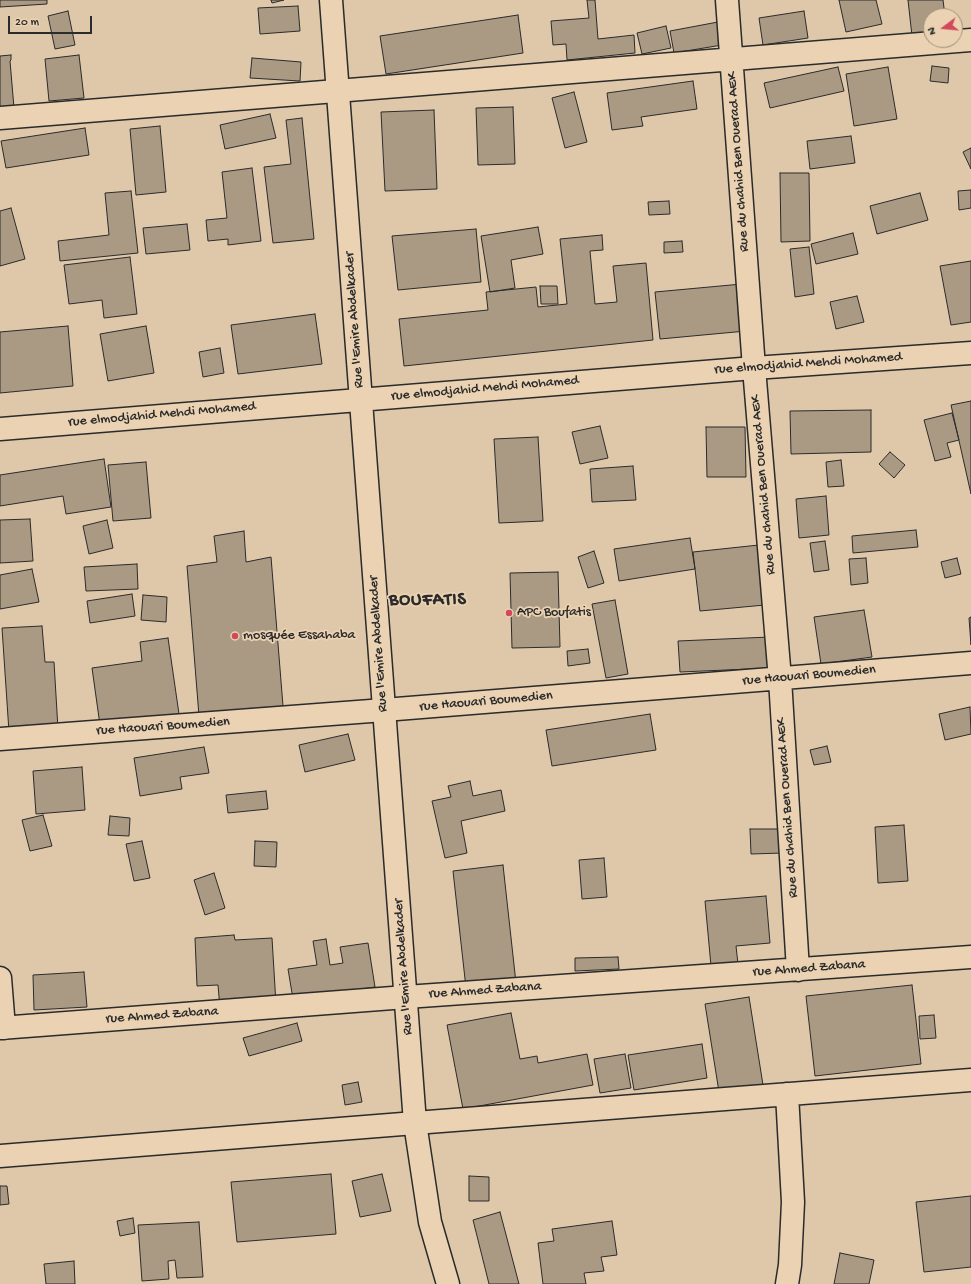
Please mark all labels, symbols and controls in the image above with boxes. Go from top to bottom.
scale bar [10,8,94,34]
north arrow [923,8,963,48]
text: 20 m [15,16,39,30]
text: N [926,26,939,36]
street label: Rue du chahid Ben Ouerad AEK [724,72,754,252]
street label: Rue l'Emire Abdelkader [342,251,368,389]
street label: rue elmodjahid Mehdi Mohamed [713,349,903,379]
street label: rue elmodjahid Mehdi Mohamed [390,372,580,406]
street label: Rue du chahid Ben Ouerad AEK [748,395,780,575]
street label: rue elmodjahid Mehdi Mohamed [67,398,257,432]
street label: Rue l'Emire Abdelkader [366,575,392,713]
district label: BOUFATIS [389,590,467,612]
place label: APC Boufatis [517,605,591,621]
marker: APC Boufatis [504,608,514,618]
place label: mosquée Essahaba [243,628,355,644]
marker: mosquée Essahaba [230,631,240,641]
street label: rue Haouari Boumedien [742,662,876,690]
street label: rue Haouari Boumedien [419,688,553,716]
street label: rue Haouari Boumedien [96,714,230,740]
street label: Rue du chahid Ben Ouerad AEK [773,718,803,898]
street label: Rue l'Emire Abdelkader [391,898,417,1036]
street label: rue Ahmed Zabana [752,957,866,981]
street label: rue Ahmed Zabana [428,979,542,1003]
street label: rue Ahmed Zabana [105,1004,219,1028]

